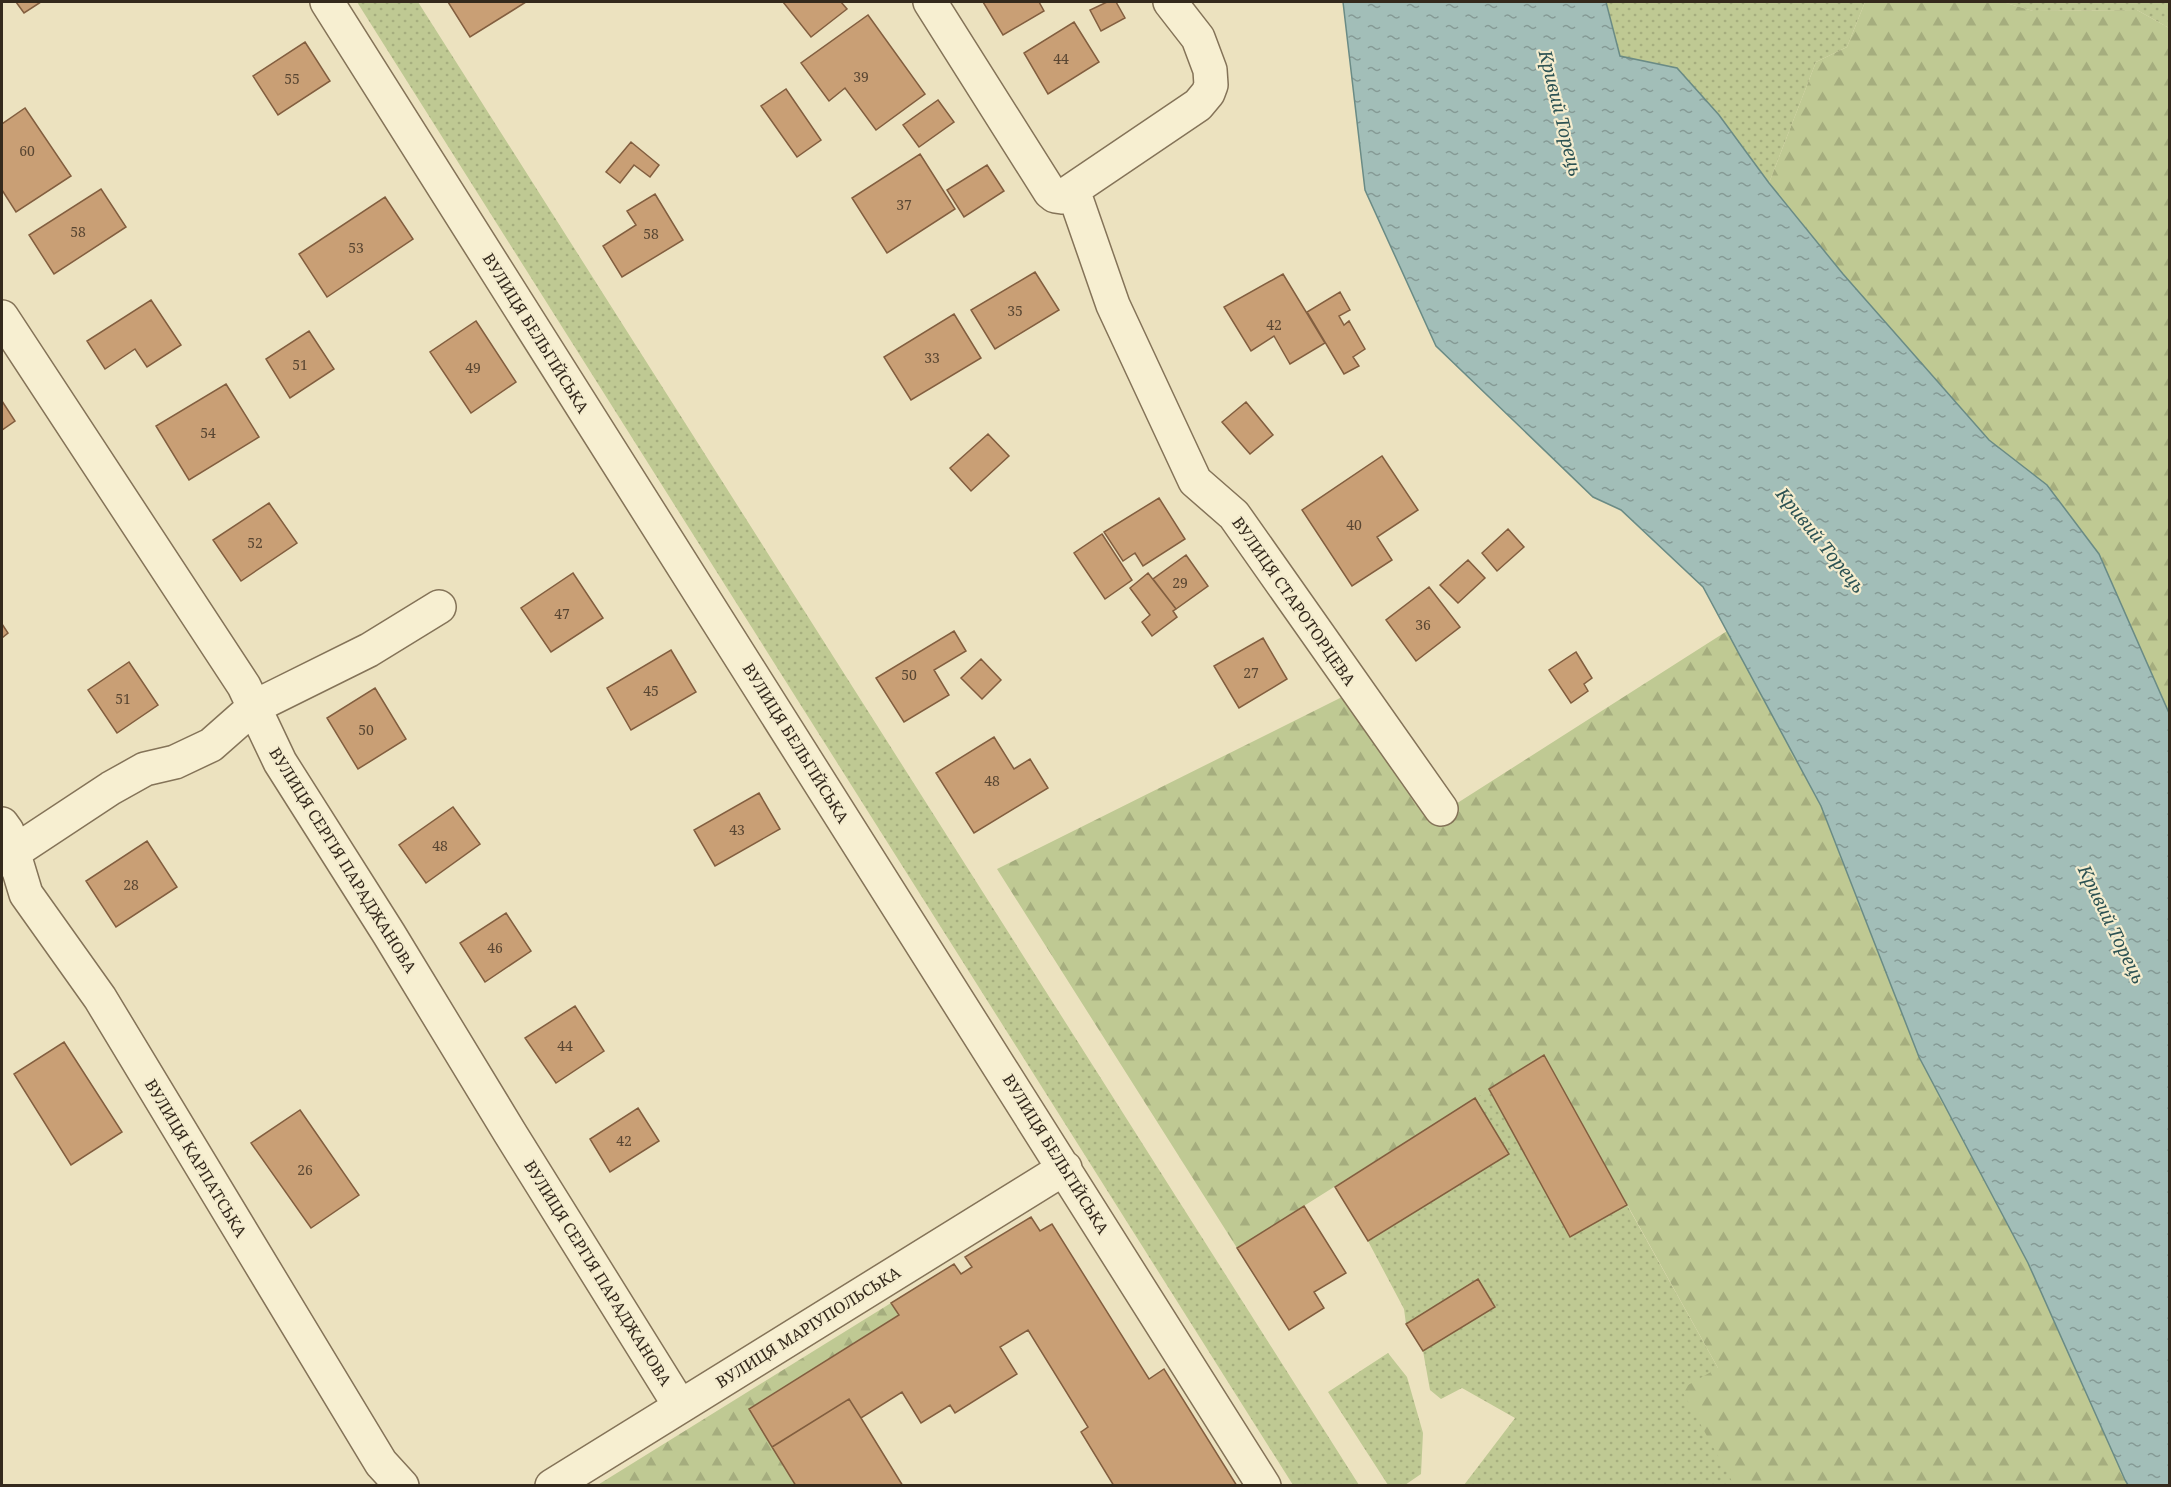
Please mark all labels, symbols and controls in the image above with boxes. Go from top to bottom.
water label: Кривий Торець [1533,46,1588,179]
house number: 44 [1053,49,1069,68]
house number: 39 [853,67,869,86]
house number: 55 [284,69,300,88]
house number: 60 [19,141,35,160]
house number: 37 [896,195,912,214]
house number: 58 [70,222,86,241]
house number: 58 [643,224,659,243]
house number: 53 [348,238,364,257]
street label: ВУЛИЦЯ БЕЛЬГІЙСЬКА [478,249,595,418]
house number: 35 [1007,301,1023,320]
house number: 42 [1266,315,1282,334]
house number: 33 [924,348,940,367]
house number: 51 [292,355,308,374]
house number: 49 [465,358,481,377]
house number: 54 [200,423,216,442]
water label: Кривий Торець [1770,481,1871,598]
street label: ВУЛИЦЯ СТАРОТОРЦЕВА [1227,512,1361,690]
house number: 40 [1346,515,1362,534]
house number: 52 [247,533,263,552]
house number: 29 [1172,573,1188,592]
house number: 47 [554,604,570,623]
house number: 36 [1415,615,1431,634]
street label: ВУЛИЦЯ БЕЛЬГІЙСЬКА [738,659,855,828]
house number: 27 [1243,663,1259,682]
house number: 50 [901,665,917,684]
house number: 45 [643,681,659,700]
house number: 51 [115,689,131,708]
house number: 50 [358,720,374,739]
street label: ВУЛИЦЯ СЕРГІЯ ПАРАДЖАНОВА [264,743,422,978]
house number: 48 [984,771,1000,790]
house number: 43 [729,820,745,839]
house number: 48 [432,836,448,855]
water label: Кривий Торець [2072,860,2151,987]
house number: 28 [123,875,139,894]
house number: 46 [487,938,503,957]
house number: 44 [557,1036,573,1055]
street label: ВУЛИЦЯ БЕЛЬГІЙСЬКА [998,1070,1115,1239]
street label: ВУЛИЦЯ КАРПАТСЬКА [140,1075,252,1242]
house number: 42 [616,1131,632,1150]
street label: ВУЛИЦЯ СЕРГІЯ ПАРАДЖАНОВА [519,1156,677,1391]
house number: 26 [297,1160,313,1179]
street label: ВУЛИЦЯ МАРІУПОЛЬСЬКА [712,1261,905,1393]

